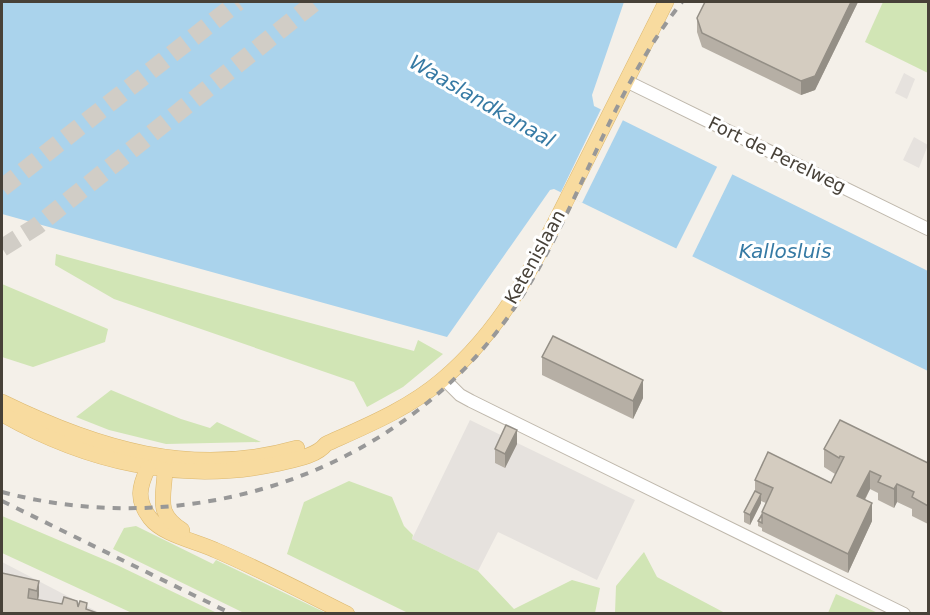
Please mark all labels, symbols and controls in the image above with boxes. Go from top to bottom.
water label: Waaslandkanaal [405,50,559,152]
street label: Fort de Perelweg [705,112,850,197]
street label: Ketenislaan [500,206,569,307]
water label: Kallosluis [739,239,831,263]

